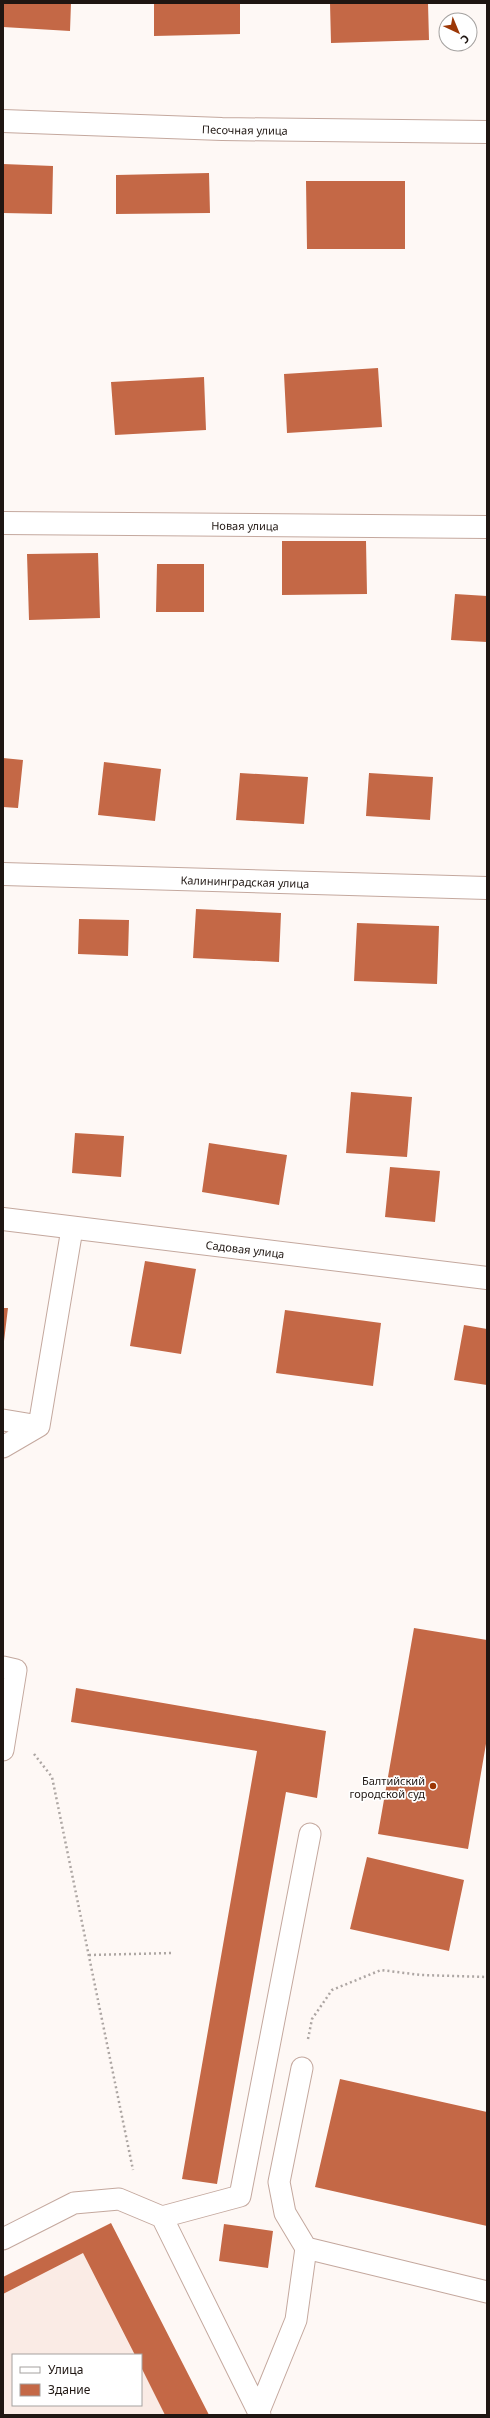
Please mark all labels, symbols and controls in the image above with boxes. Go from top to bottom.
north arrow [438,12,478,52]
text: С [458,32,473,47]
street label: Песочная улица [202,121,288,137]
street label: Новая улица [211,517,279,533]
street label: Калининградская улица [180,872,309,890]
street label: Садовая улица [205,1236,285,1261]
place label: Балтийский городской суд [350,1773,425,1801]
marker: Балтийский городской суд [428,1781,438,1791]
legend [12,2354,142,2406]
text: Улица [48,2361,83,2378]
text: Здание [48,2381,91,2398]

